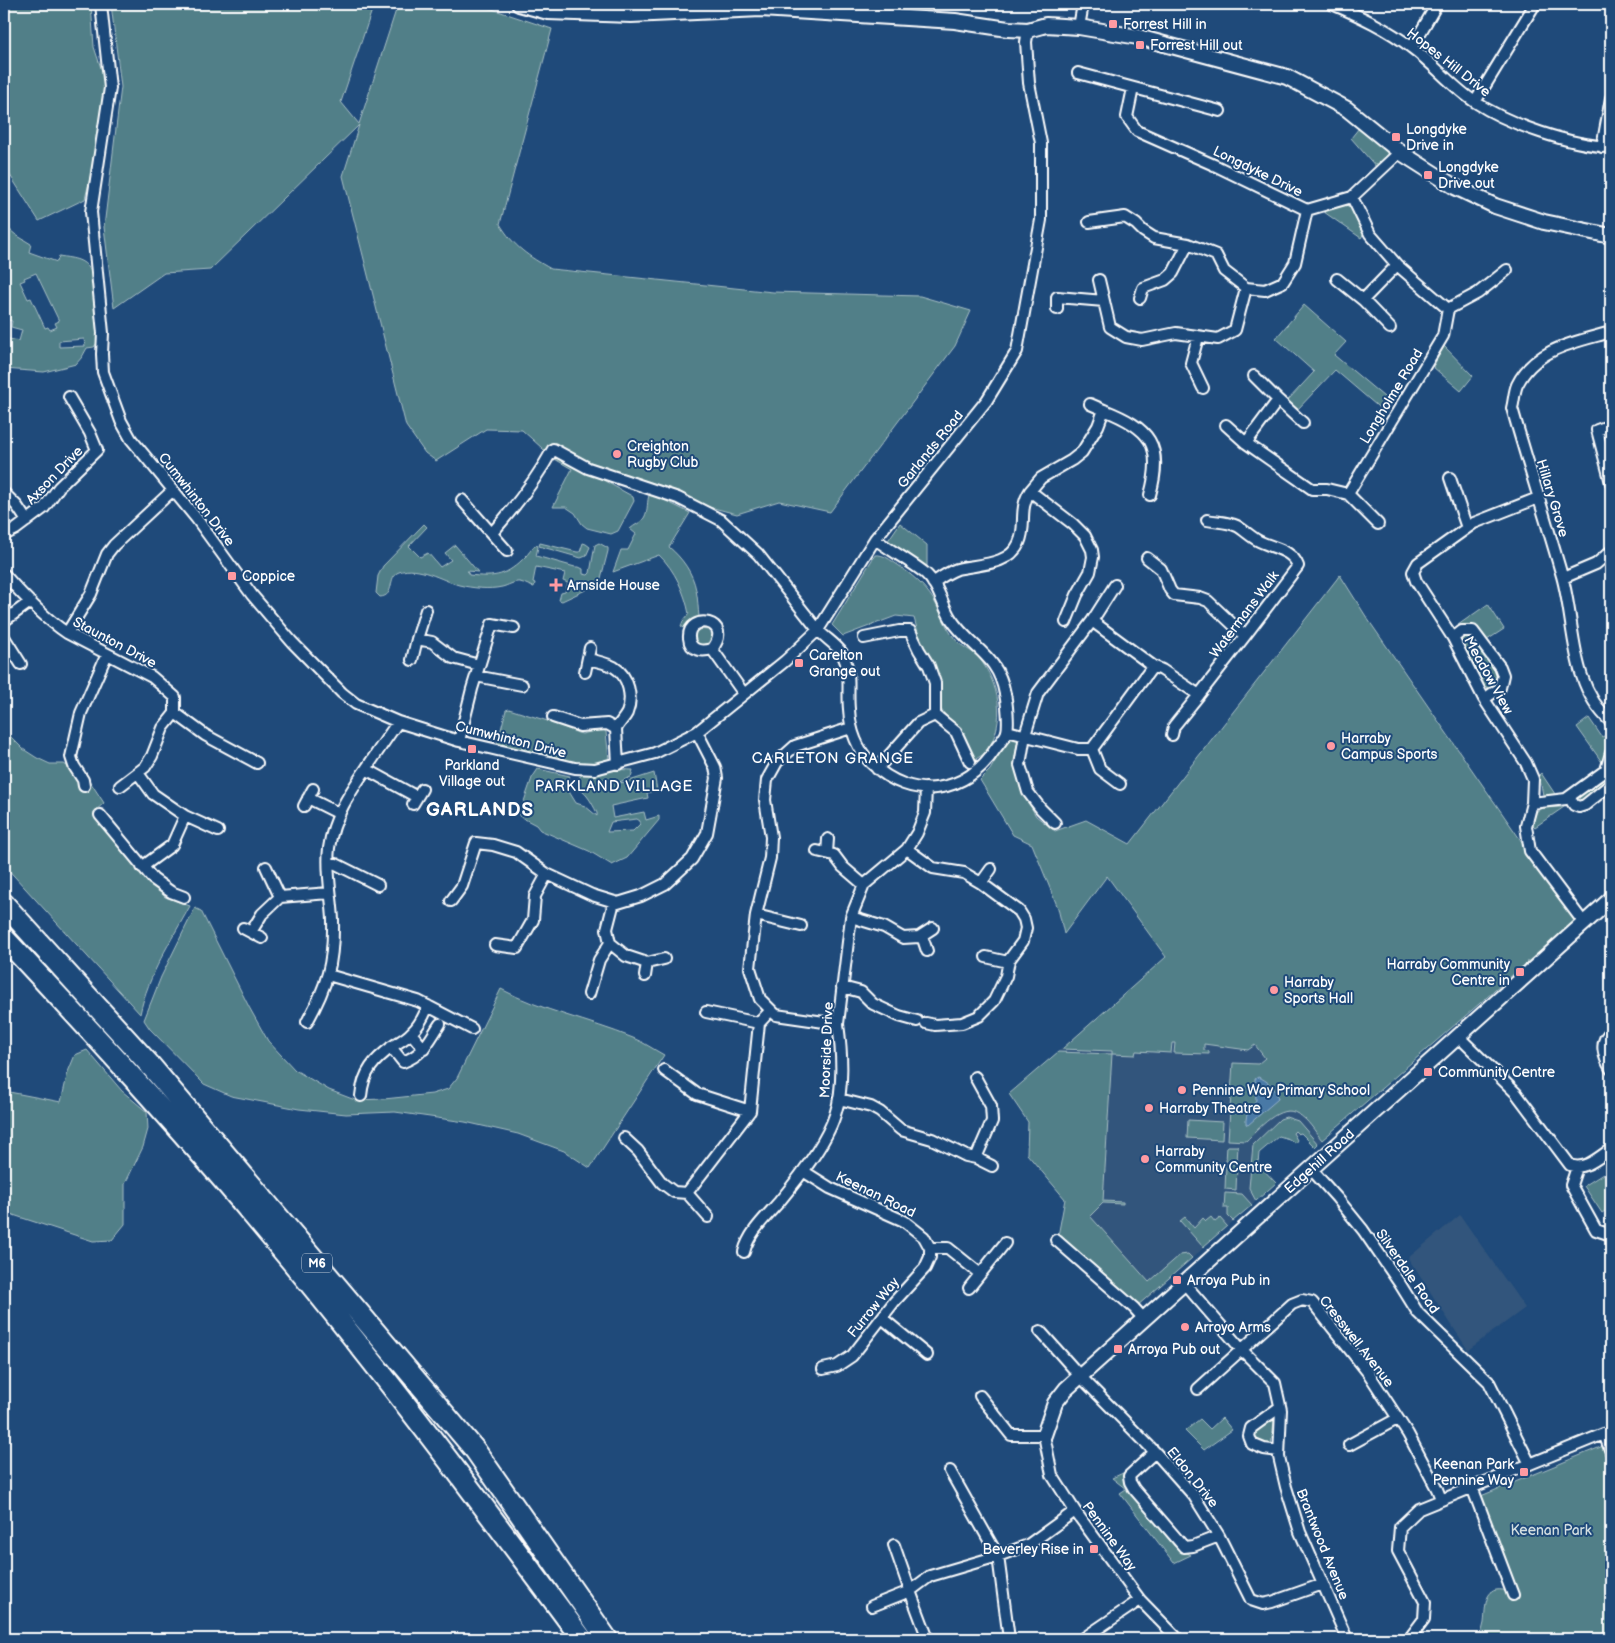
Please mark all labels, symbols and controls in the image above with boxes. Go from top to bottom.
place label: Forrest Hill in [1123,16,1207,33]
marker: Forrest Hill in [1107,18,1119,30]
street label: Hopes Hill Drive [1403,24,1494,100]
place label: Forrest Hill out [1150,37,1243,54]
marker: Forrest Hill out [1134,39,1146,51]
place label: Longdyke Drive in [1406,121,1467,154]
marker: Longdyke Drive in [1390,131,1402,143]
street label: Longdyke Drive [1210,142,1305,200]
place label: Longdyke Drive out [1438,159,1499,192]
marker: Longdyke Drive out [1422,169,1434,181]
street label: Longholme Road [1356,346,1426,447]
street label: Garlands Road [894,407,967,492]
place label: Creighton Rugby Club [627,438,699,471]
street label: Axson Drive [22,443,86,508]
marker: Creighton Rugby Club [611,448,623,460]
street label: Cumwhinton Drive [155,449,238,549]
street label: Hillary Grove [1533,457,1572,539]
street label: Watermans Walk [1206,567,1283,661]
place label: Coppice [242,568,295,585]
marker: Coppice [226,570,238,582]
place label: Arnside House [567,577,660,594]
marker: Arnside House [549,578,563,592]
street label: Staunton Drive [70,613,160,672]
street label: Meadow View [1460,633,1517,718]
place label: Carelton Grange out [809,647,881,680]
marker: Carelton Grange out [793,657,805,669]
street label: Cumwhinton Drive [454,717,568,762]
place label: Harraby Campus Sports [1341,730,1438,763]
marker: Harraby Campus Sports [1325,740,1337,752]
marker: Parkland Village out [466,743,478,755]
district label: CARLETON GRANGE [752,749,914,768]
place label: Parkland Village out [439,757,506,790]
district label: PARKLAND VILLAGE [535,777,693,796]
district label: GARLANDS [426,799,534,822]
place label: Harraby Community Centre in [1387,956,1511,989]
marker: Harraby Community Centre in [1514,966,1526,978]
place label: Harraby Sports Hall [1284,974,1353,1007]
marker: Harraby Sports Hall [1268,984,1280,996]
street label: Moorside Drive [816,1002,837,1098]
place label: Community Centre [1438,1064,1555,1081]
marker: Community Centre [1422,1066,1434,1078]
place label: Pennine Way Primary School [1192,1082,1370,1099]
marker: Pennine Way Primary School [1176,1084,1188,1096]
place label: Harraby Theatre [1159,1100,1261,1117]
marker: Harraby Theatre [1143,1102,1155,1114]
street label: Edgehill Road [1281,1125,1358,1197]
place label: Harraby Community Centre [1155,1143,1272,1176]
marker: Harraby Community Centre [1139,1153,1151,1165]
street label: Keenan Road [833,1168,919,1221]
street label: Silverdale Road [1372,1226,1443,1317]
road number: M6 [302,1254,332,1272]
place label: Arroya Pub in [1187,1272,1270,1289]
street label: Furrow Way [844,1273,903,1341]
marker: Arroya Pub in [1171,1274,1183,1286]
street label: Cresswell Avenue [1316,1292,1398,1390]
place label: Arroyo Arms [1195,1319,1271,1336]
marker: Arroyo Arms [1179,1321,1191,1333]
place label: Arroya Pub out [1128,1341,1221,1358]
marker: Arroya Pub out [1112,1343,1124,1355]
street label: Eldon Drive [1163,1444,1222,1511]
place label: Keenan Park Pennine Way [1433,1456,1515,1489]
marker: Keenan Park Pennine Way [1518,1466,1530,1478]
street label: Brantwood Avenue [1292,1486,1353,1602]
street label: Pennine Way [1079,1498,1141,1575]
park label: Keenan Park [1510,1522,1592,1539]
place label: Beverley Rise in [982,1541,1084,1558]
marker: Beverley Rise in [1088,1543,1100,1555]

